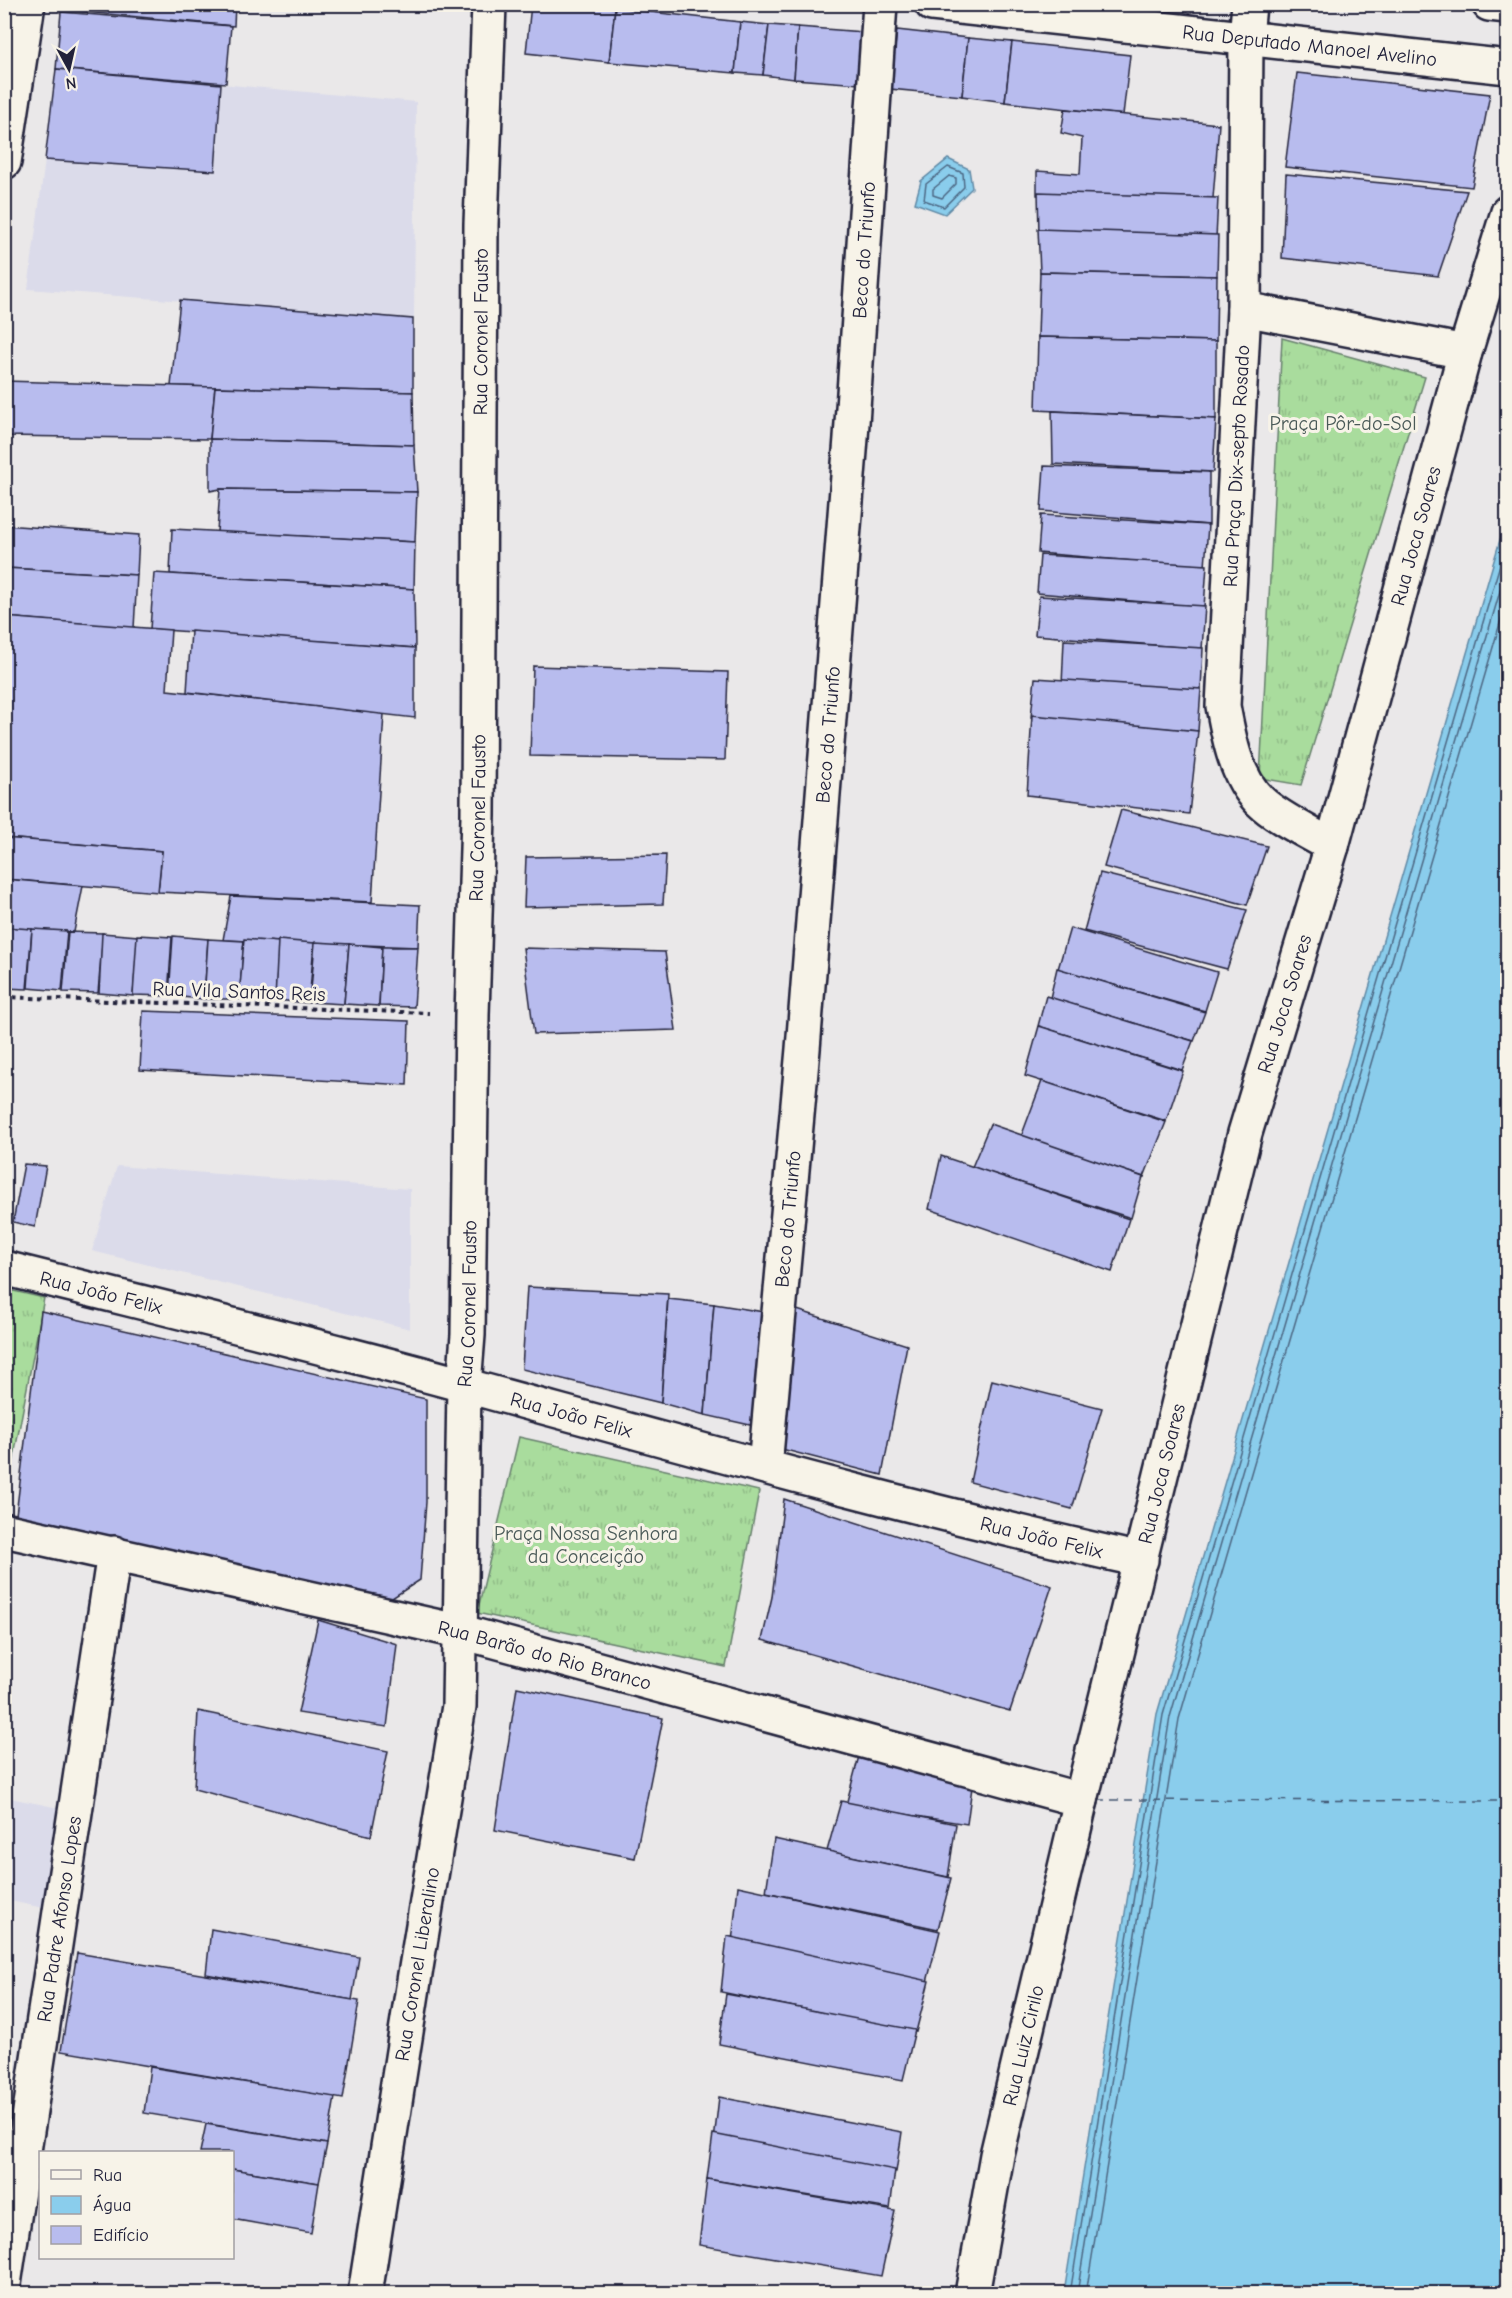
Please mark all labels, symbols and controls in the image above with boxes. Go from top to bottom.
street label: Rua Deputado Manoel Avelino [1181,20,1438,71]
north arrow [39,39,99,99]
text: N [65,73,77,93]
street label: Beco do Triunfo [848,181,880,319]
street label: Rua Coronel Fausto [469,248,493,416]
street label: Rua Praça Dix-septo Rosado [1219,344,1254,588]
park label: Praça Pôr-do-Sol [1269,412,1417,435]
street label: Rua Joca Soares [1386,464,1446,608]
street label: Beco do Triunfo [811,665,845,804]
street label: Rua Coronel Fausto [464,734,490,902]
street label: Rua Joca Soares [1253,932,1316,1076]
street label: Rua Vila Santos Reis [152,977,326,1006]
street label: Beco do Triunfo [770,1150,806,1288]
street label: Rua Coronel Fausto [453,1220,481,1388]
street label: Rua João Felix [37,1266,165,1319]
street label: Rua João Felix [508,1387,635,1443]
street label: Rua Joca Soares [1133,1401,1190,1546]
street label: Rua João Felix [978,1512,1106,1563]
park label: Praça Nossa Senhora da Conceição [494,1522,678,1568]
street label: Rua Barão do Rio Branco [436,1616,654,1695]
street label: Rua Padre Afonso Lopes [33,1815,86,2024]
street label: Rua Coronel Liberalino [391,1865,444,2063]
street label: Rua Luiz Cirilo [998,1983,1049,2108]
legend [39,2151,234,2259]
text: Rua [93,2165,122,2186]
text: Água [93,2194,131,2216]
text: Edifício [93,2225,149,2246]

